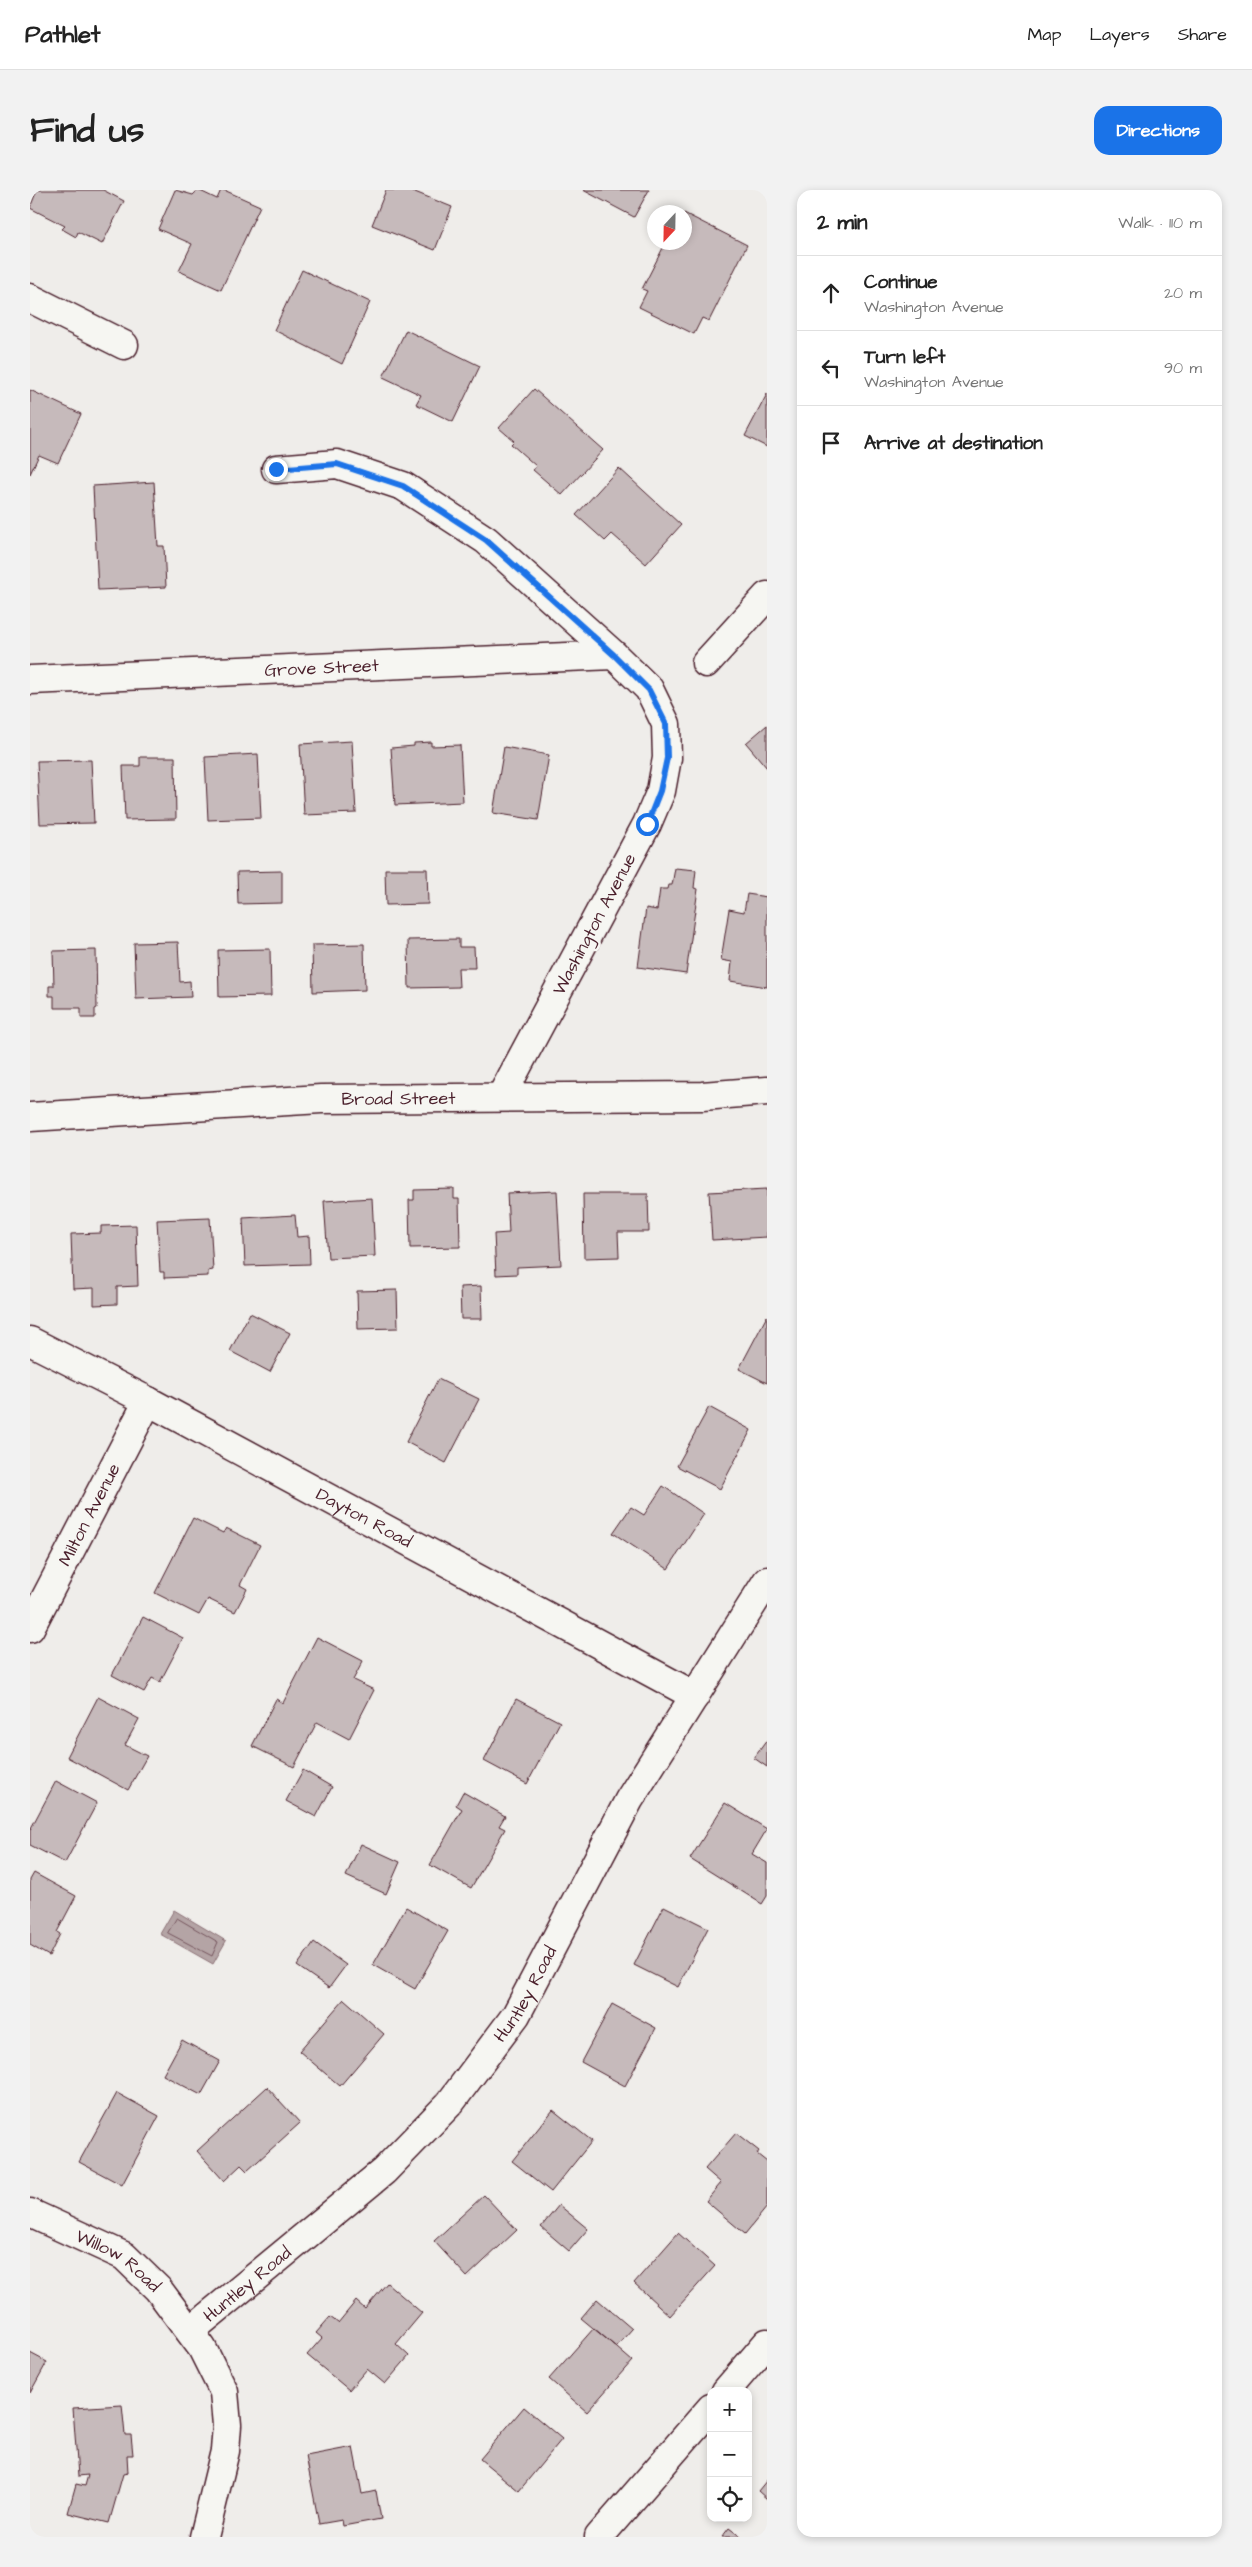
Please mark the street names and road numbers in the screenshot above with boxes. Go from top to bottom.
street label: Grove Street [264,653,380,683]
street label: Washington Avenue [547,849,643,1000]
street label: Broad Street [341,1086,456,1112]
street label: Milton Avenue [52,1459,127,1570]
street label: Dayton Road [311,1482,416,1554]
street label: Huntley Road [488,1942,563,2048]
street label: Willow Road [72,2224,166,2298]
street label: Huntley Road [198,2240,297,2328]

